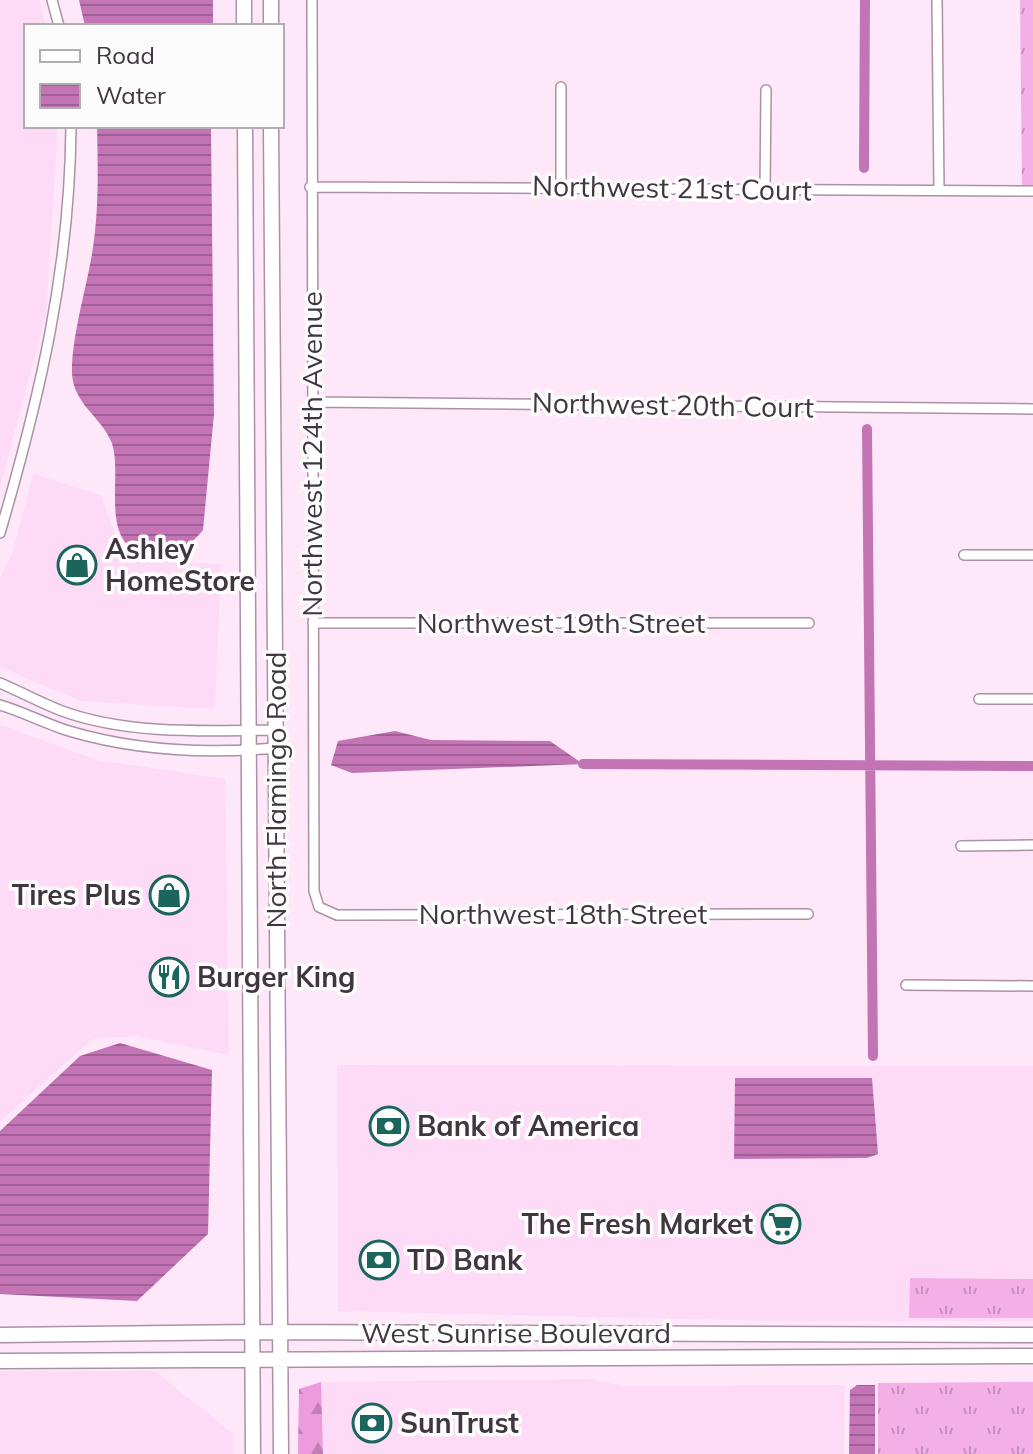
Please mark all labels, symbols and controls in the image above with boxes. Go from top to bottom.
legend [24,24,284,128]
text: Road [96,40,155,70]
text: Water [96,80,166,110]
street label: Northwest 21st Court [532,168,812,207]
street label: Northwest 124th Avenue [294,291,329,617]
street label: Northwest 20th Court [532,385,815,424]
place label: Ashley HomeStore [105,531,255,598]
shop icon: Ashley HomeStore [56,544,98,586]
street label: Northwest 19th Street [417,605,706,640]
street label: North Flamingo Road [258,651,293,929]
shop icon: Tires Plus [148,874,190,916]
place label: Tires Plus [12,877,141,912]
street label: Northwest 18th Street [419,896,708,931]
restaurant icon: Burger King [148,956,190,998]
place label: Burger King [197,959,355,994]
bank icon: Bank of America [368,1105,410,1147]
place label: Bank of America [417,1108,639,1143]
supermarket icon: The Fresh Market [760,1203,802,1245]
place label: The Fresh Market [522,1206,753,1241]
bank icon: TD Bank [358,1239,400,1281]
place label: TD Bank [407,1242,523,1277]
street label: West Sunrise Boulevard [361,1315,671,1350]
bank icon: SunTrust [351,1402,393,1444]
place label: SunTrust [400,1405,519,1440]

